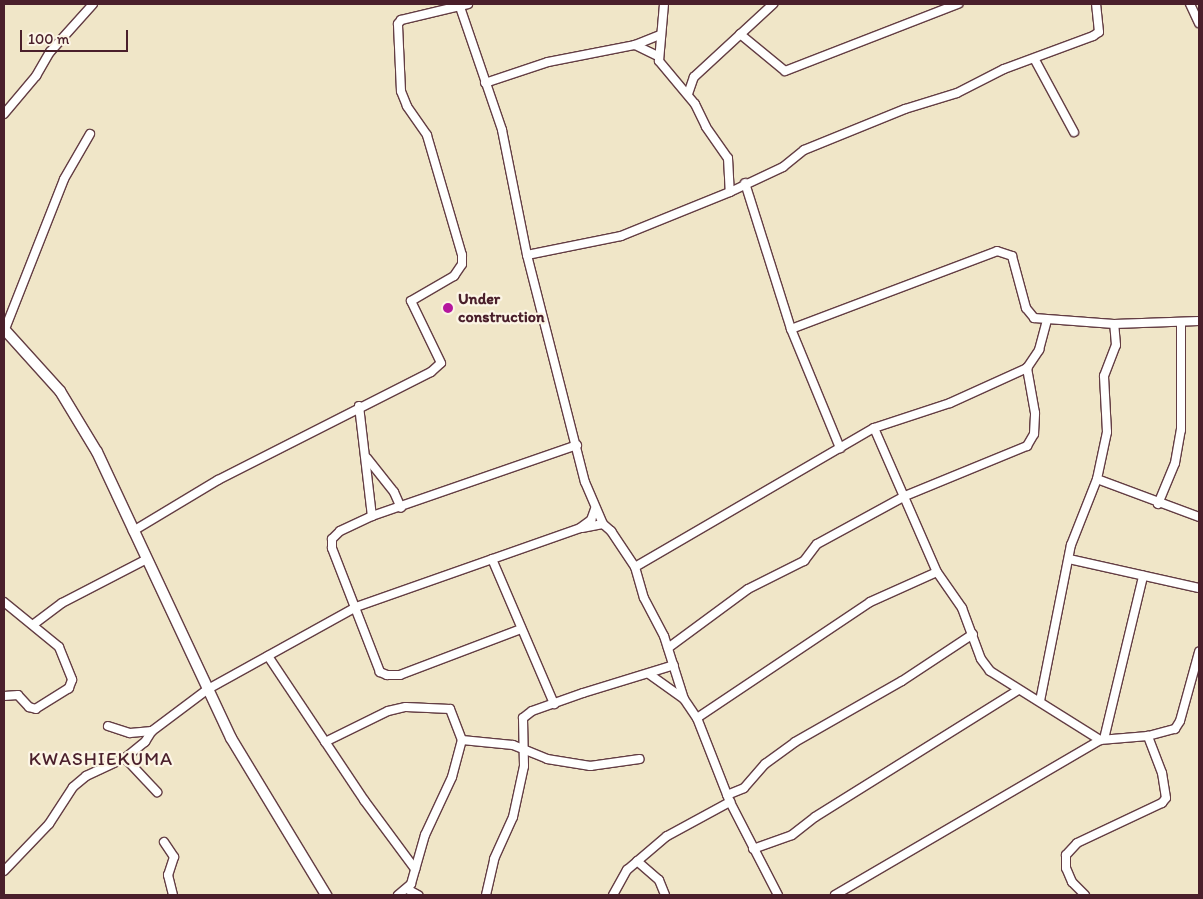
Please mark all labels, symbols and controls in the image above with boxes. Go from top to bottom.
scale bar [22,20,130,52]
text: 100 m [28,30,69,48]
place label: Under construction [458,289,545,327]
marker: Under construction [442,302,454,314]
district label: KWASHIEKUMA [28,748,174,770]

